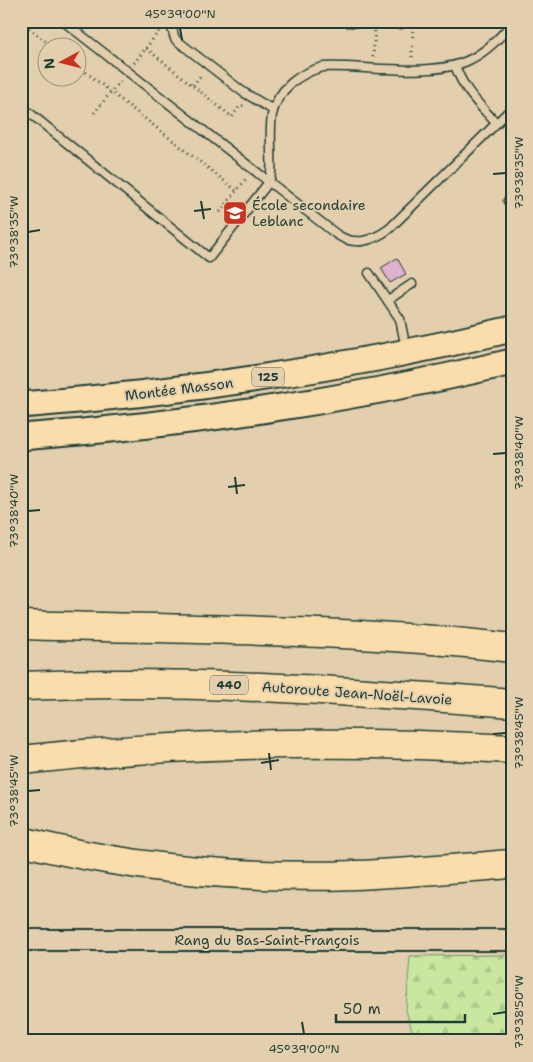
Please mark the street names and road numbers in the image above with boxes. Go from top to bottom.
road number: 125 [252,368,284,387]
street label: Montée Masson [124,373,235,405]
road number: 440 [210,676,248,694]
street label: Autoroute Jean-Noël-Lavoie [261,677,453,709]
street label: Rang du Bas-Saint-François [174,931,360,949]

